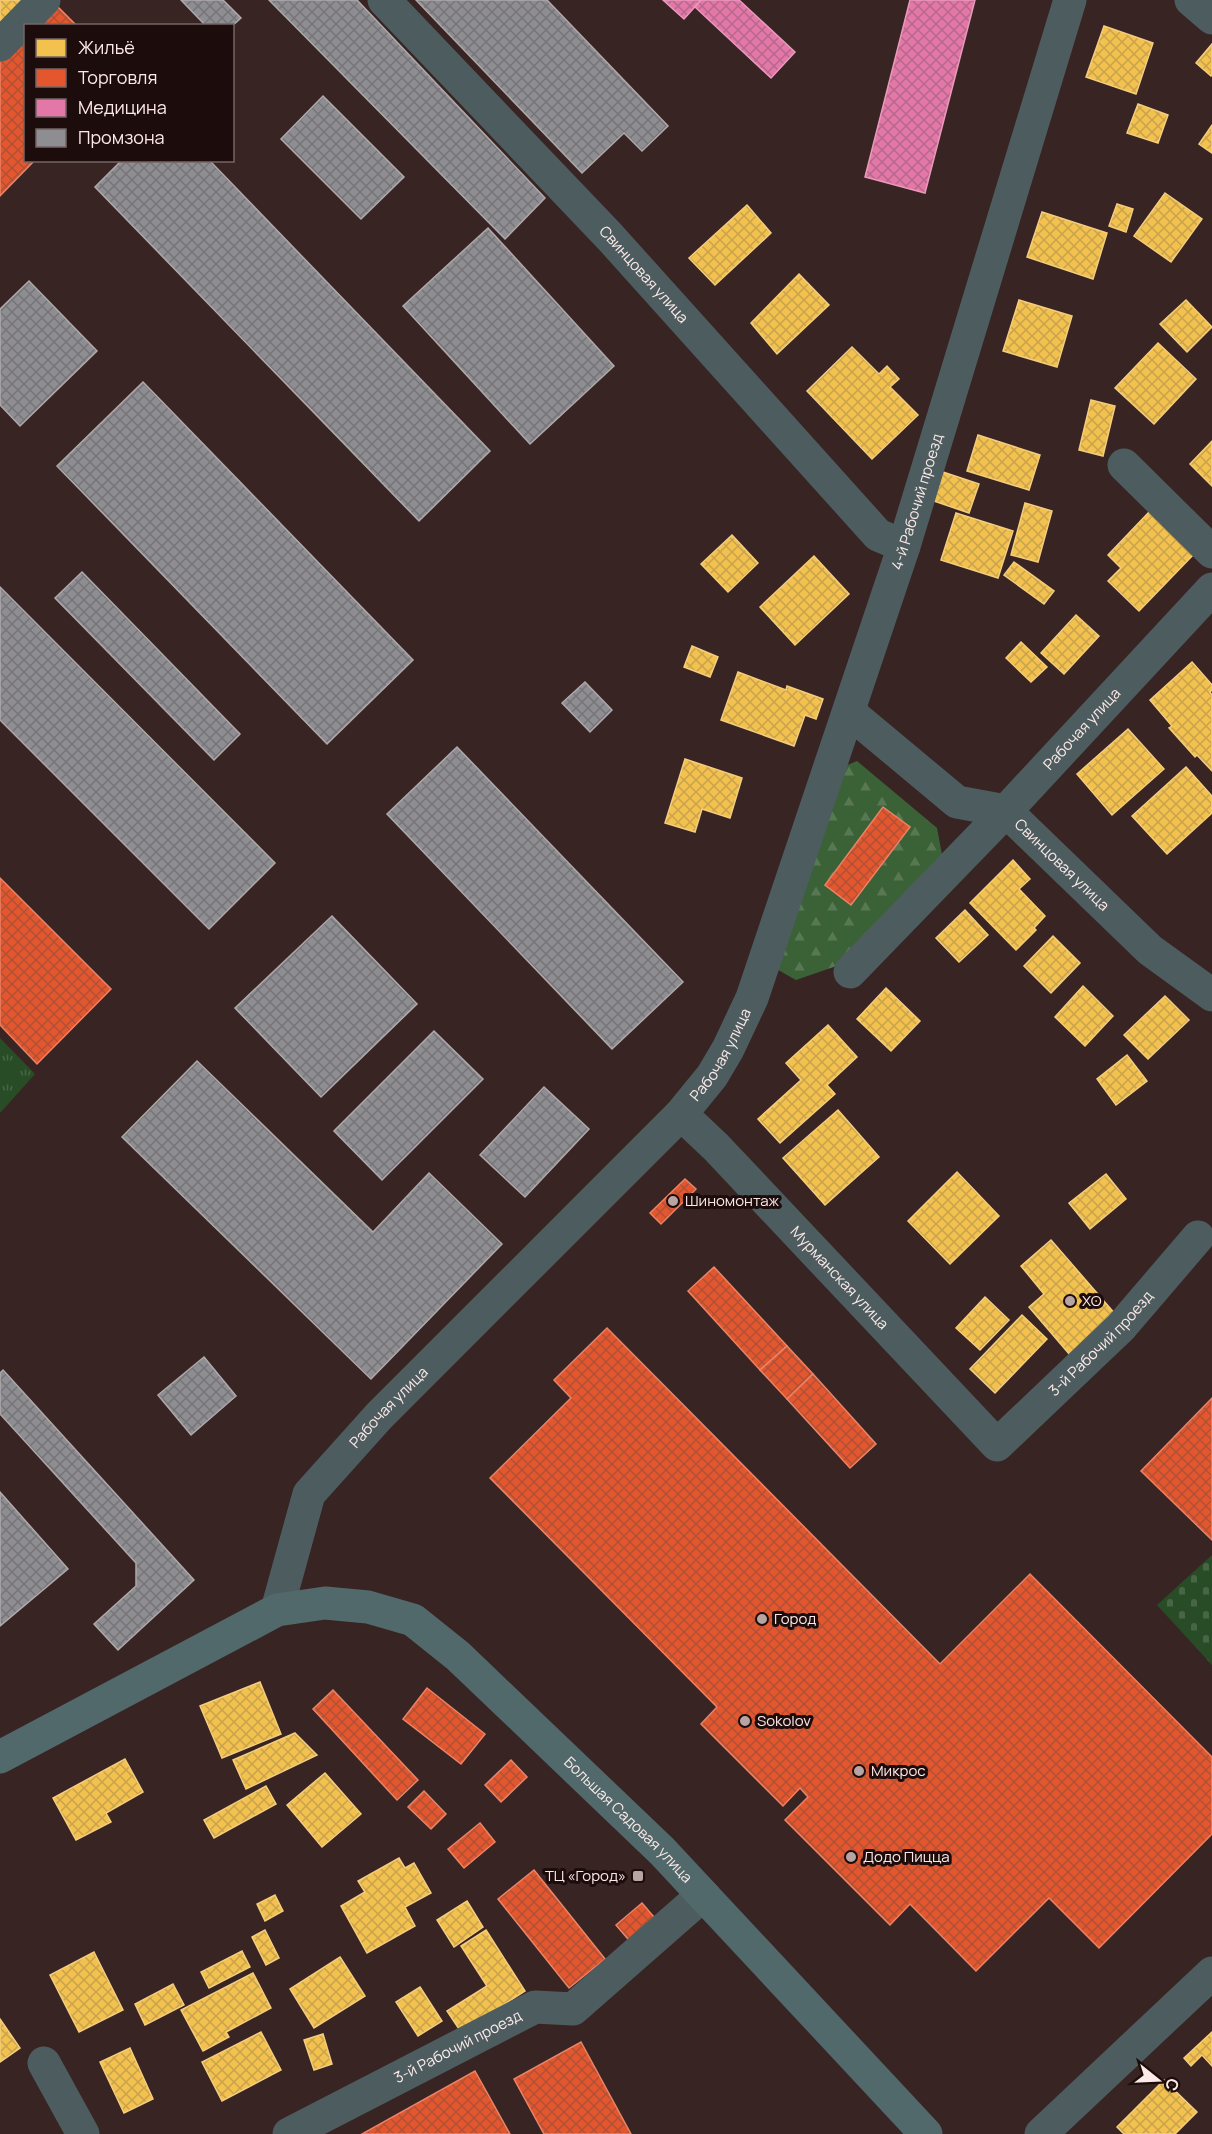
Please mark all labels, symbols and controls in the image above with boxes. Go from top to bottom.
legend [24,24,234,162]
text: Жильё [78,35,135,59]
text: Торговля [78,65,157,89]
text: Медицина [78,95,167,119]
text: Промзона [78,125,165,149]
street label: Свинцовая улица [595,221,694,328]
street label: 4-й Рабочий проезд [886,431,948,572]
street label: Рабочая улица [1038,683,1125,774]
street label: Свинцовая улица [1010,814,1114,915]
street label: Рабочая улица [685,1005,756,1105]
place label: Шиномонтаж [685,1190,780,1211]
marker: Шиномонтаж [666,1194,680,1208]
street label: Мурманская улица [786,1221,894,1334]
street label: 3-й Рабочий проезд [1044,1286,1158,1401]
place label: ХО [1082,1290,1102,1311]
marker: ХО [1063,1294,1077,1308]
street label: Рабочая улица [344,1362,432,1452]
place label: Город [774,1608,816,1629]
marker: Город [755,1612,769,1626]
place label: Sokolov [757,1710,811,1731]
marker: Sokolov [738,1714,752,1728]
street label: Большая Садовая улица [560,1752,698,1887]
place label: Микрос [871,1760,926,1781]
marker: Микрос [852,1764,866,1778]
place label: Додо Пицца [863,1846,950,1867]
marker: Додо Пицца [844,1850,858,1864]
place label: ТЦ «Город» [545,1865,626,1886]
marker: ТЦ «Город» [631,1869,645,1883]
street label: 3-й Рабочий проезд [390,2005,525,2088]
north arrow [1128,2050,1188,2110]
text: С [1160,2076,1185,2094]

